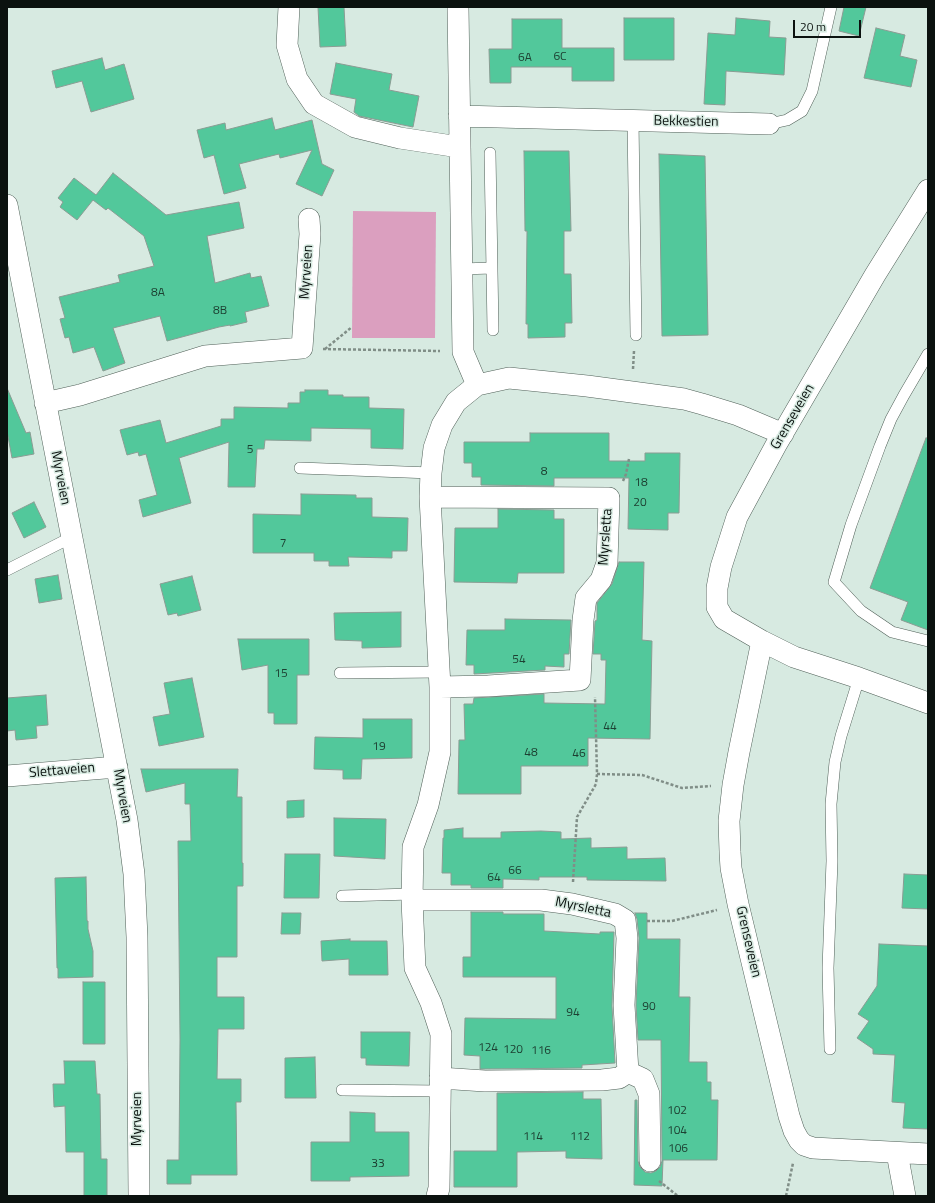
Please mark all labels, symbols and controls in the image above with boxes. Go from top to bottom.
scale bar [795,12,863,38]
text: 20 m [800,17,826,36]
house number: 6C [553,50,567,64]
house number: 6A [518,51,532,65]
street label: Bekkestien [653,113,719,131]
street label: Myrveien [297,244,317,300]
house number: 8A [151,286,165,300]
house number: 8B [213,304,227,318]
street label: Grenseveien [768,381,818,453]
house number: 5 [247,443,253,457]
street label: Myrveien [47,450,73,506]
house number: 8 [541,465,547,479]
house number: 18 [634,476,648,490]
house number: 20 [633,496,647,510]
street label: Myrsletta [596,508,616,566]
house number: 7 [280,537,286,551]
house number: 54 [512,653,526,667]
house number: 15 [274,667,288,681]
house number: 44 [603,720,617,734]
house number: 19 [372,740,386,754]
house number: 48 [524,746,538,760]
house number: 46 [572,747,586,761]
street label: Slettaveien [28,760,96,782]
street label: Myrveien [109,768,135,824]
house number: 66 [508,864,522,878]
house number: 64 [487,871,501,885]
street label: Myrsletta [553,894,613,922]
street label: Grenseveien [732,905,764,979]
house number: 90 [642,1000,656,1014]
house number: 94 [566,1006,580,1020]
house number: 124 [478,1041,498,1055]
house number: 120 [503,1043,523,1057]
house number: 116 [531,1044,551,1058]
street label: Myrveien [130,1092,146,1146]
house number: 102 [667,1104,687,1118]
house number: 104 [667,1124,687,1138]
house number: 114 [523,1130,543,1144]
house number: 112 [570,1130,590,1144]
house number: 106 [668,1142,688,1156]
house number: 33 [371,1157,385,1171]

